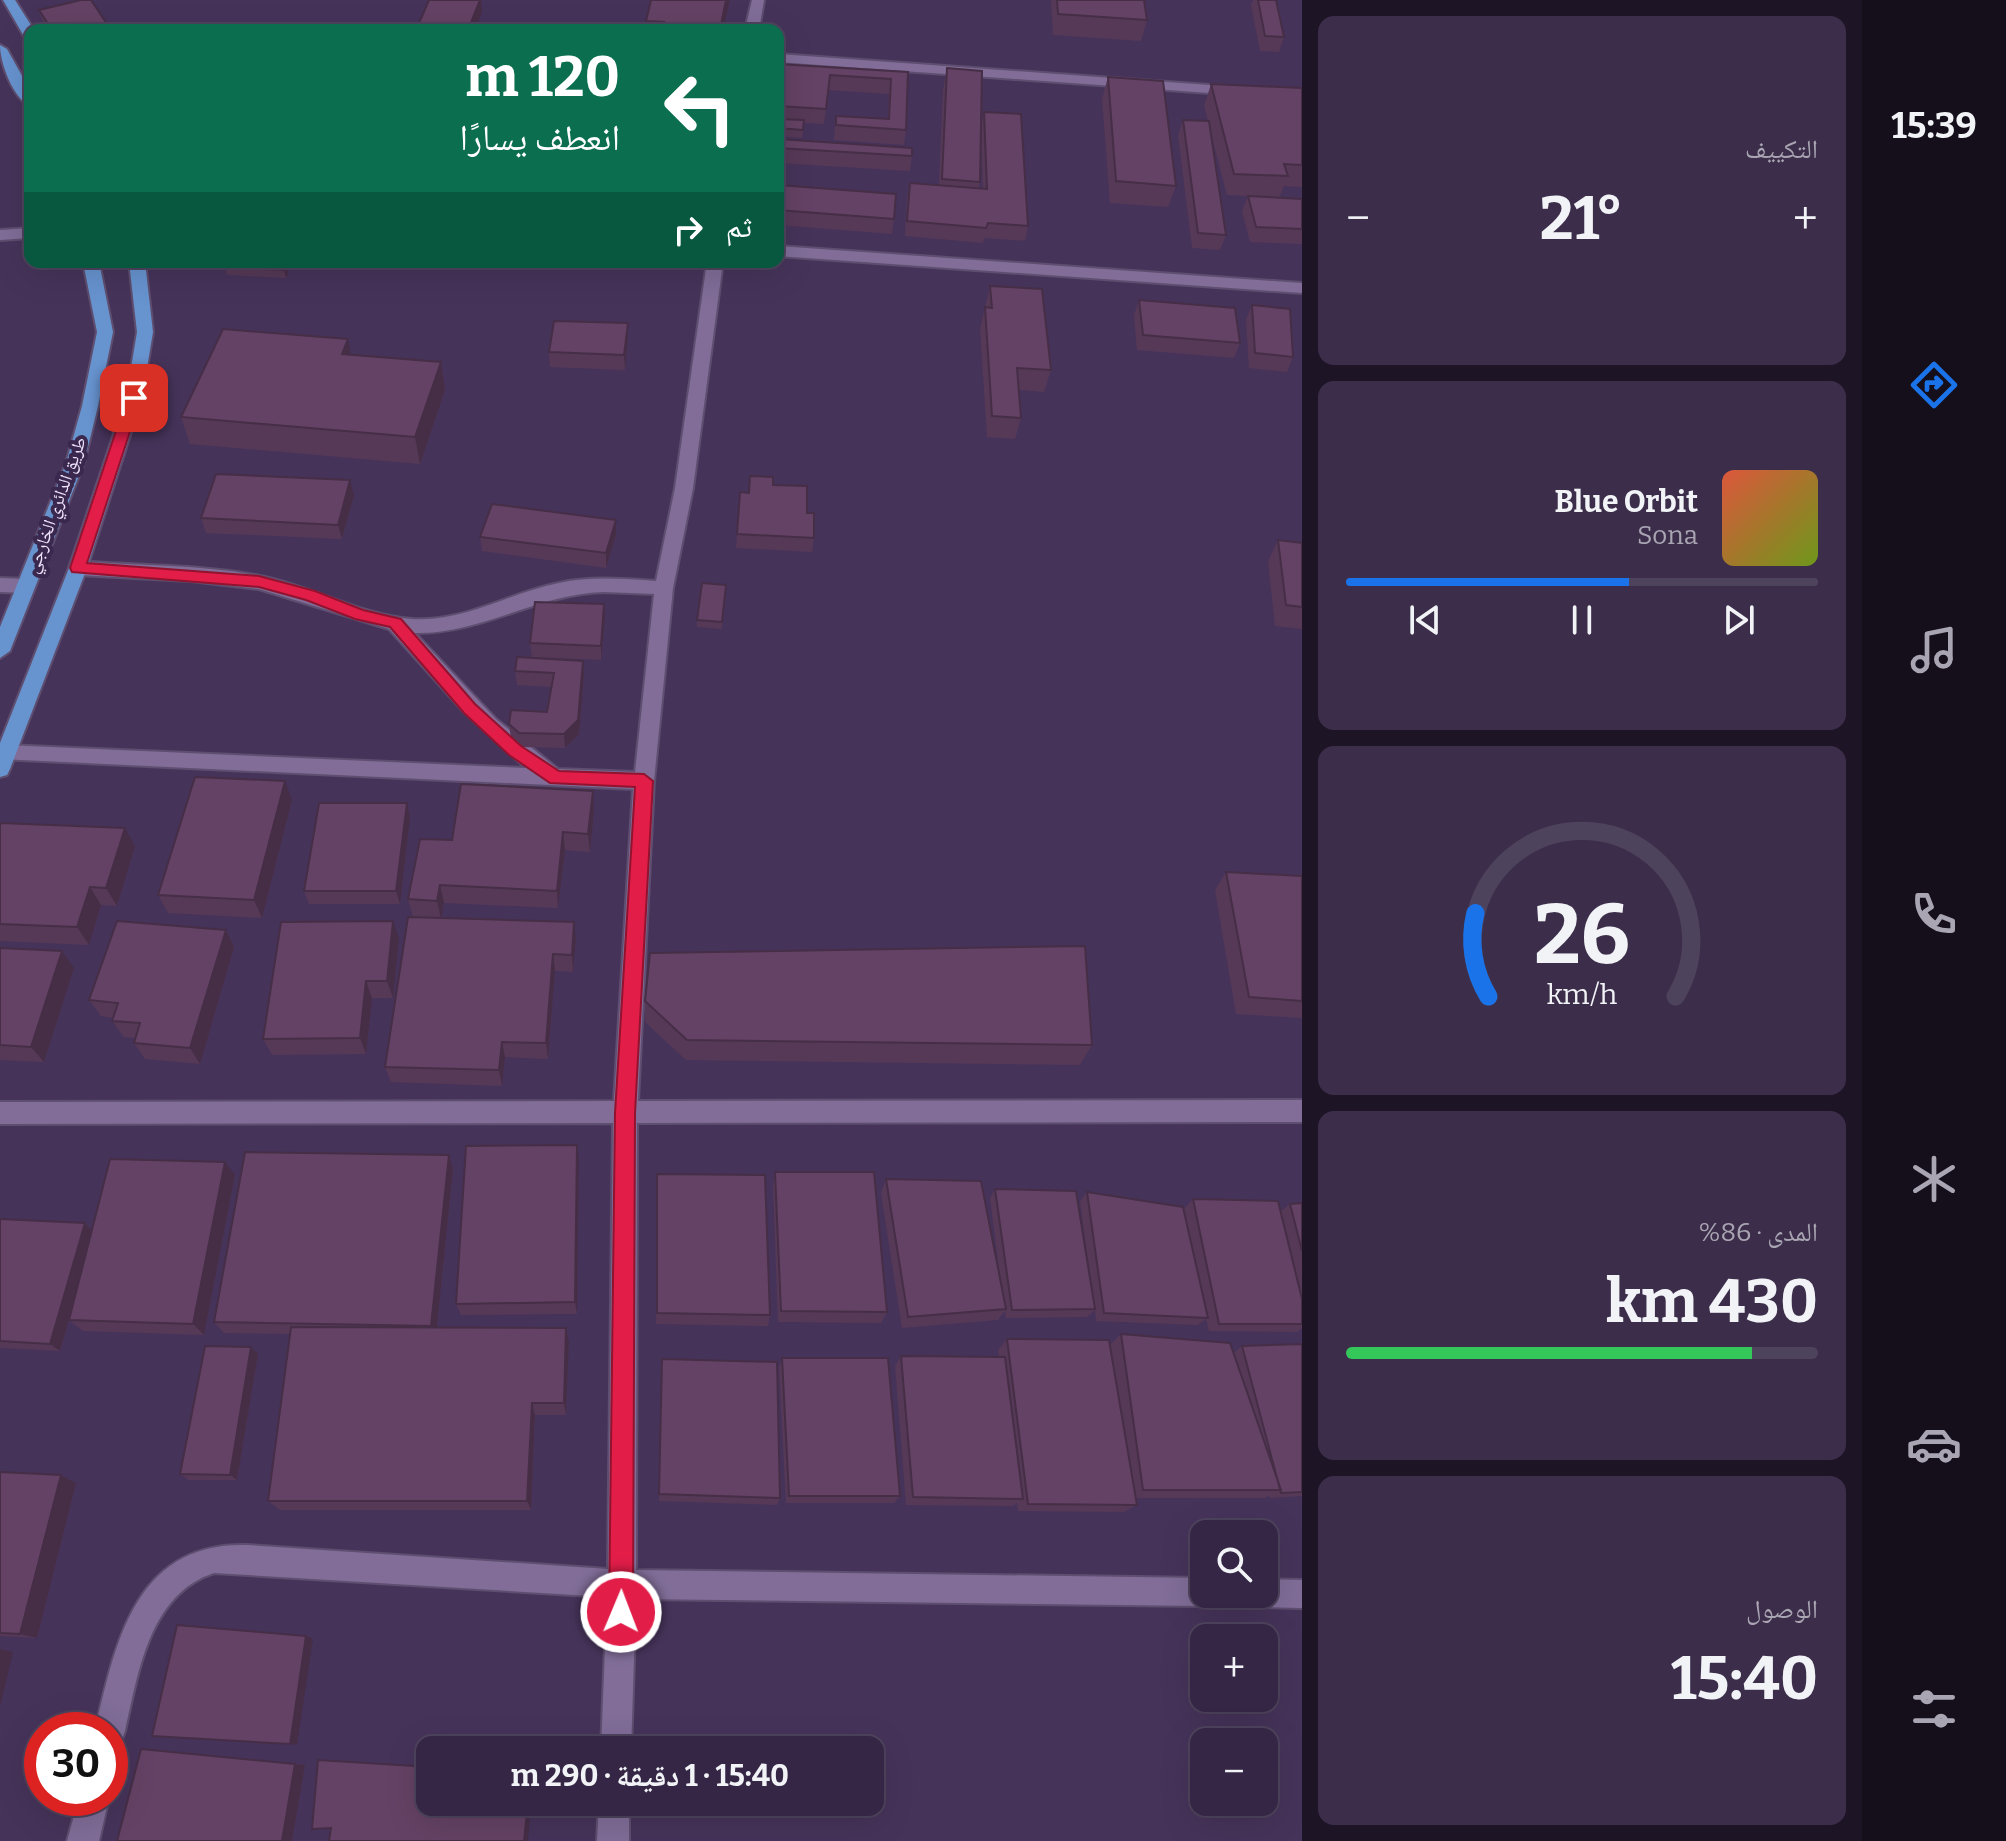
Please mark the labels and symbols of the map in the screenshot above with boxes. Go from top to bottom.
pin [100,364,168,432]
street label: طريق الدائري الخارجي [21,434,94,578]
position arrow [579,1570,663,1654]
speed limit sign: 30 [24,1712,128,1816]

